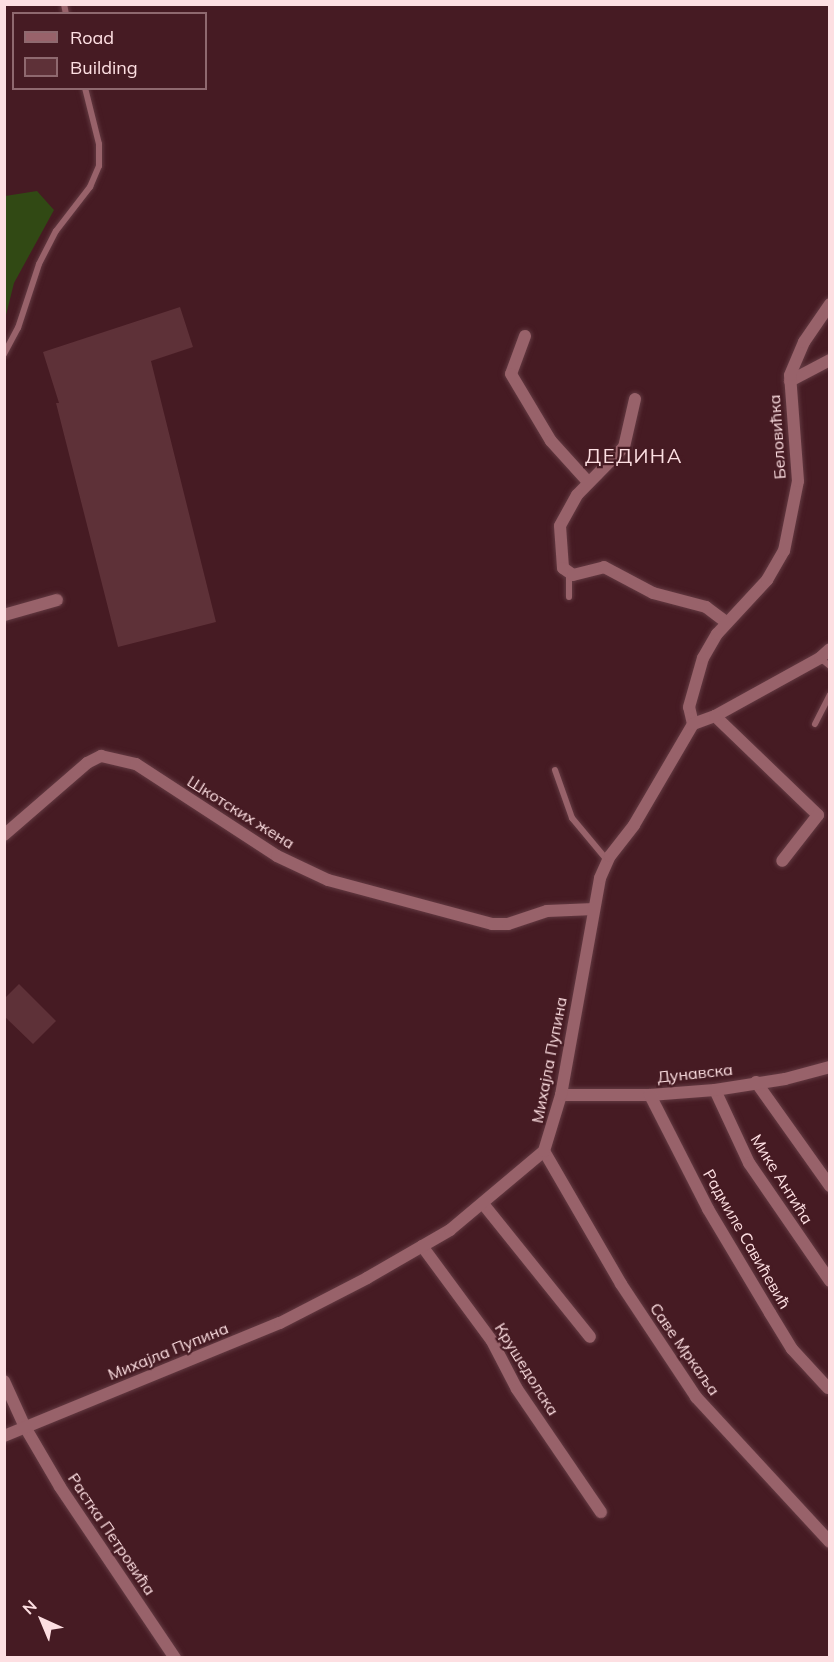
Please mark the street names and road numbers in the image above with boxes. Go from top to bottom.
street label: Беловићка [764,394,790,480]
street label: Шкотских жена [184,771,298,853]
street label: Михајла Пупина [527,995,571,1125]
street label: Дунавска [656,1059,734,1087]
street label: Мике Антића [747,1131,817,1227]
street label: Радмиле Савићевић [699,1166,795,1312]
street label: Саве Мркаља [646,1299,724,1399]
street label: Михајла Пупина [105,1318,231,1384]
street label: Крушедолска [491,1319,563,1419]
street label: Растка Петровића [64,1469,160,1599]

